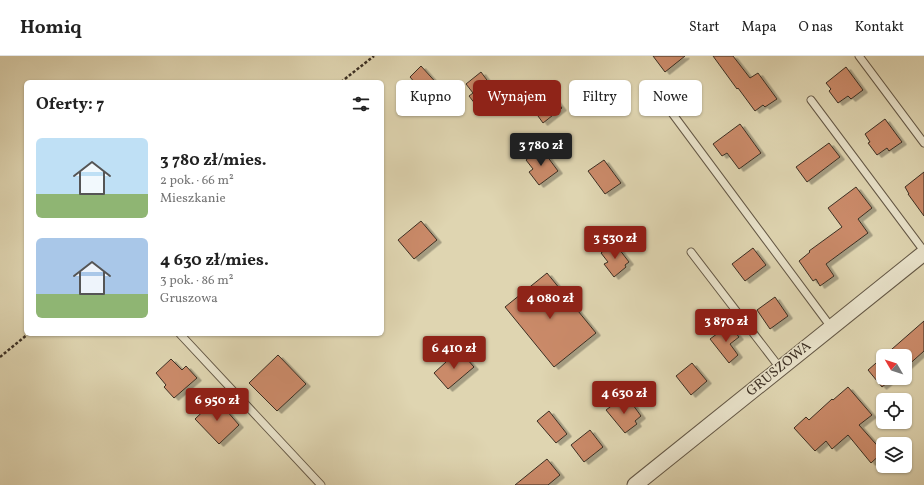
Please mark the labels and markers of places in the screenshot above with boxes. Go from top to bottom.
pin: 3 780 zł [500,133,582,167]
pin: 3 530 zł [574,226,656,260]
pin: 4 080 zł [509,286,591,320]
pin: 3 870 zł [685,309,767,343]
pin: 6 410 zł [413,336,495,370]
pin: 4 630 zł [583,381,665,415]
pin: 6 950 zł [176,388,258,422]

